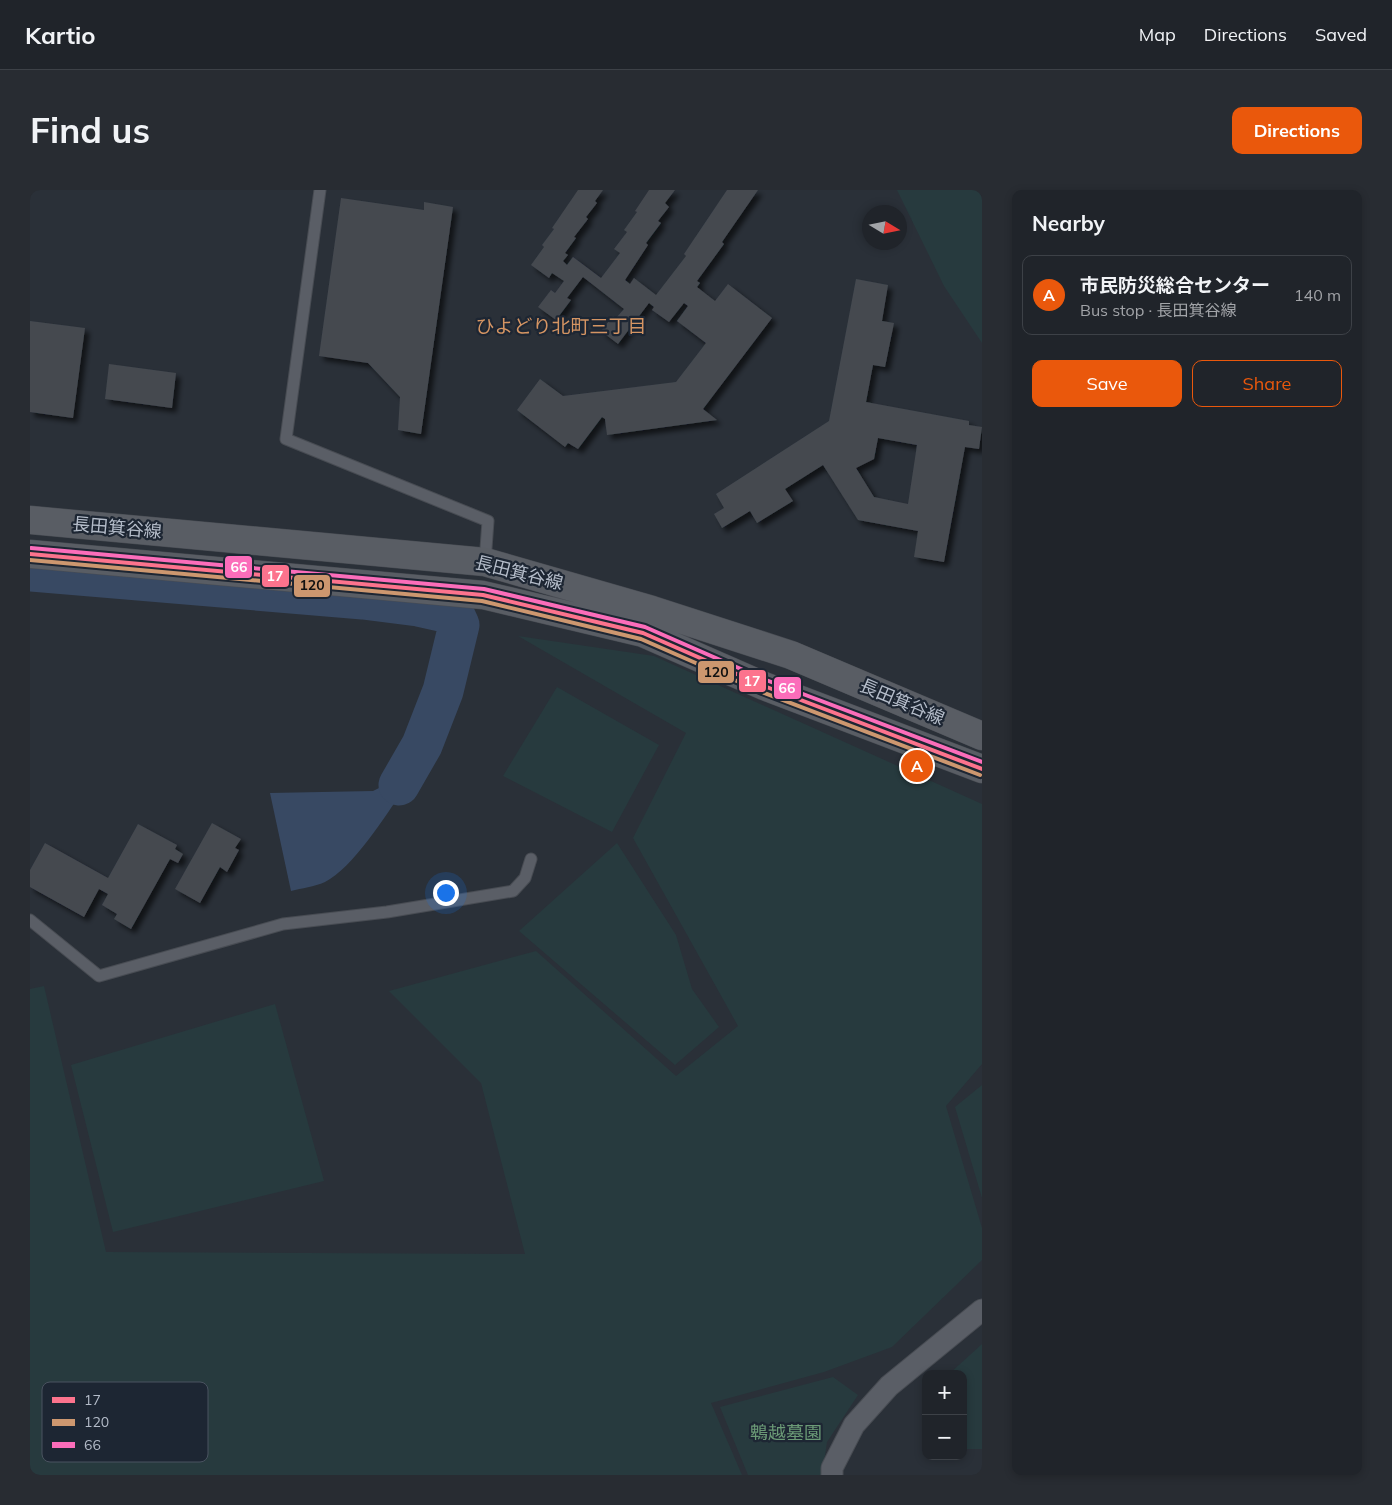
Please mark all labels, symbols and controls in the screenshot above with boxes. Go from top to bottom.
text: Kartio [25,20,96,50]
text: Map [1139,23,1176,46]
text: Directions [1204,23,1287,46]
text: Saved [1315,23,1367,46]
button: Directions [1232,107,1362,154]
text: Find us [30,108,150,152]
north arrow [862,205,907,250]
text: Nearby [1032,210,1105,236]
text: 市民防災総合センター [1080,273,1270,297]
text: A [1043,285,1055,305]
text: 140 m [1294,285,1341,305]
text: Bus stop · 長田箕谷線 [1080,300,1236,320]
district label: ひよどり北町三丁目 [475,314,647,338]
button: Save [1032,360,1182,407]
button: Share [1192,360,1342,407]
street label: 長田箕谷線 [71,512,163,543]
street label: 長田箕谷線 [473,550,566,595]
line badge: 66 [224,555,253,579]
text: 66 [231,558,247,576]
line badge: 17 [261,564,290,588]
text: 17 [267,567,283,585]
line badge: 120 [293,574,331,598]
text: 120 [299,576,325,594]
line badge: 120 [697,660,735,684]
text: 120 [703,663,729,681]
line badge: 17 [738,669,767,693]
text: 17 [744,672,760,690]
street label: 長田箕谷線 [856,673,948,730]
line badge: 66 [773,676,802,700]
text: 66 [779,679,795,697]
pin: A [901,747,933,785]
your location [433,880,459,906]
map controls [922,1370,967,1460]
button: + [922,1370,967,1415]
legend [42,1382,208,1462]
text: 17 [84,1391,101,1409]
text: 120 [84,1413,109,1431]
button: − [922,1415,967,1460]
park label: 鵯越墓園 [750,1421,822,1444]
text: 66 [84,1436,101,1454]

